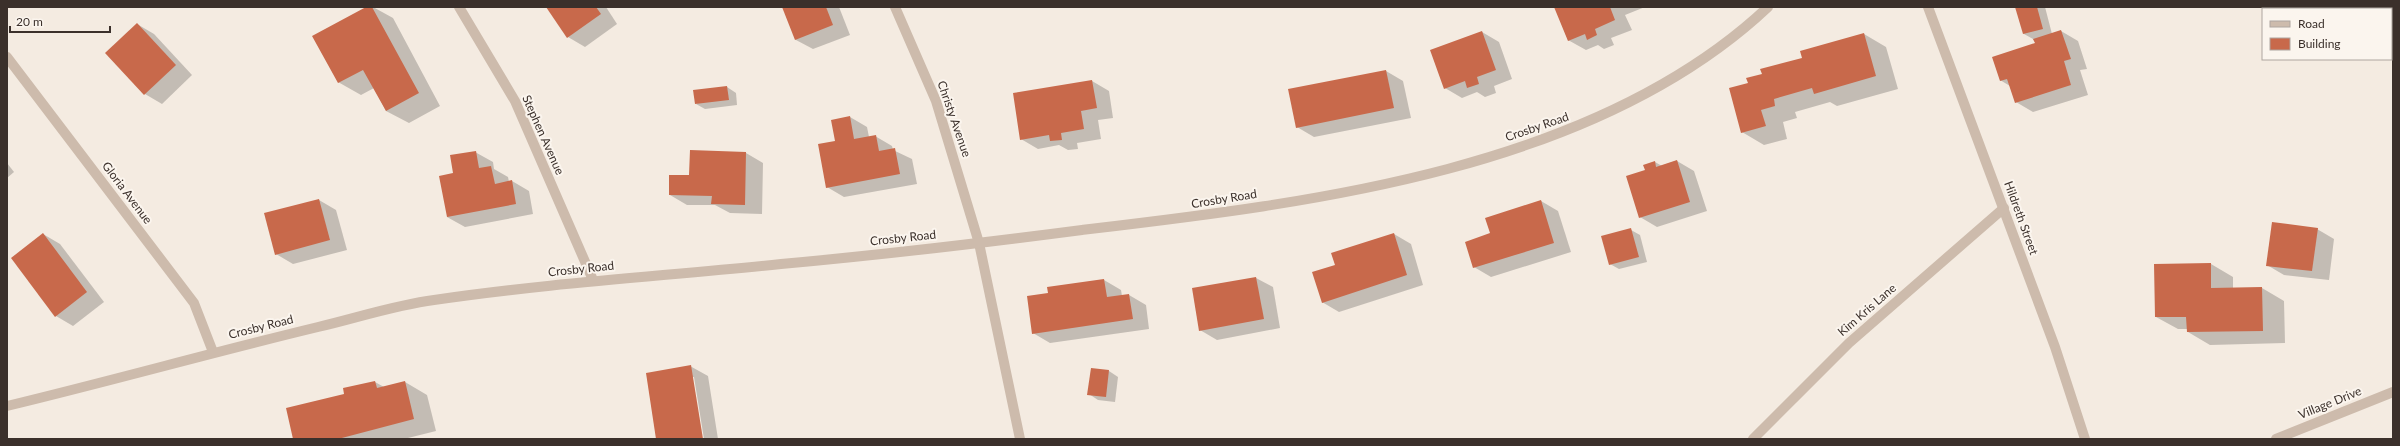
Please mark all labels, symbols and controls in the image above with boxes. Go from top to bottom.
scale bar [10,8,110,34]
legend [2262,8,2392,60]
text: 20 m [16,14,43,29]
text: Road [2298,16,2325,31]
text: Building [2298,36,2341,51]
street label: Christy Avenue [934,79,975,159]
street label: Stephen Avenue [519,93,568,177]
street label: Crosby Road [1503,109,1571,144]
street label: Gloria Avenue [99,159,156,227]
street label: Hildreth Street [2001,179,2042,258]
street label: Crosby Road [1190,186,1258,211]
street label: Crosby Road [869,227,937,248]
street label: Crosby Road [547,258,615,279]
street label: Kim Kris Lane [1834,280,1899,339]
street label: Crosby Road [227,311,295,342]
street label: Village Drive [2296,383,2364,422]

